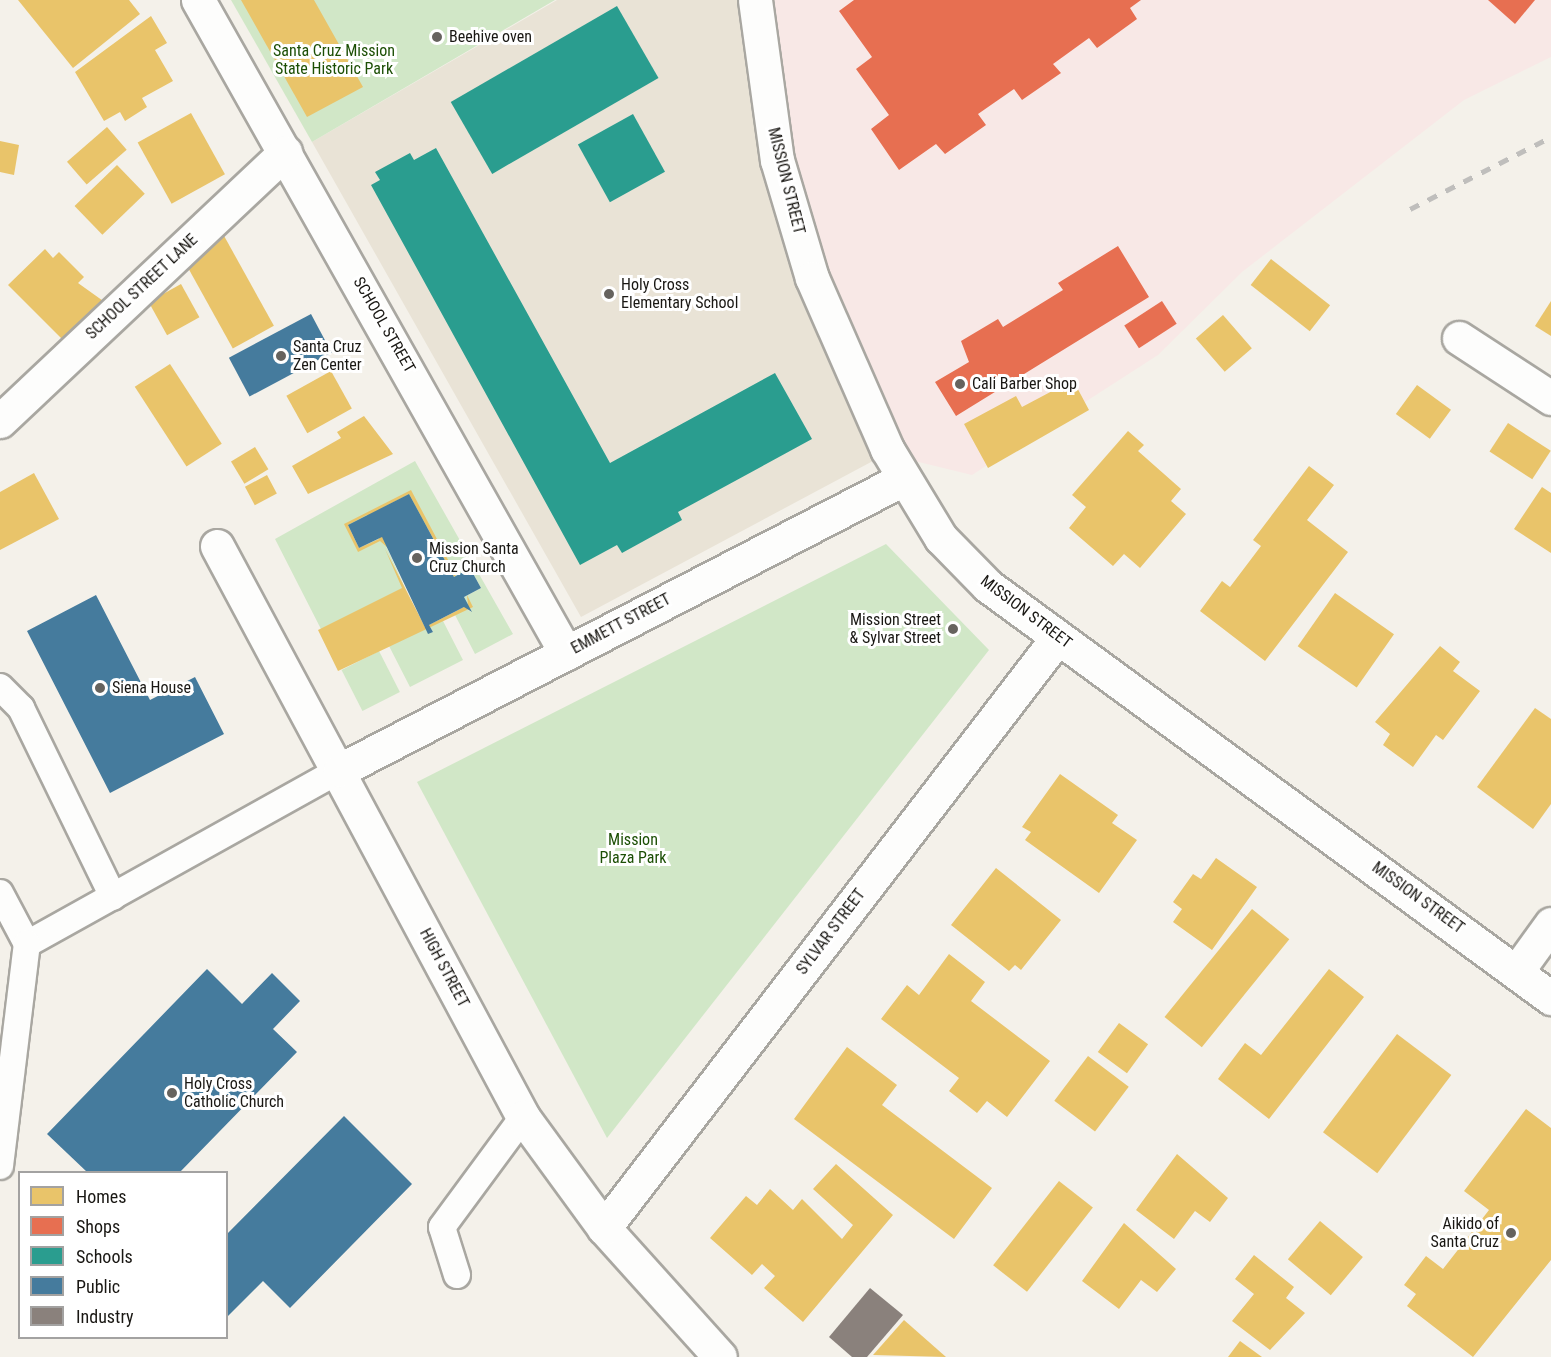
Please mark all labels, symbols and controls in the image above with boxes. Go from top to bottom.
place label: Beehive oven [449,27,532,47]
marker: Beehive oven [430,30,444,44]
park label: Santa Cruz Mission State Historic Park [273,41,395,79]
street label: MISSION STREET [763,126,809,236]
street label: SCHOOL STREET LANE [82,230,202,344]
street label: SCHOOL STREET [349,274,419,376]
place label: Holy Cross Elementary School [621,275,738,313]
marker: Holy Cross Elementary School [602,287,616,301]
place label: Santa Cruz Zen Center [293,337,362,375]
marker: Santa Cruz Zen Center [274,349,288,363]
place label: Cali Barber Shop [972,374,1077,394]
marker: Cali Barber Shop [953,377,967,391]
place label: Mission Santa Cruz Church [429,539,519,577]
marker: Mission Santa Cruz Church [410,551,424,565]
street label: MISSION STREET [977,571,1075,653]
street label: EMMETT STREET [568,590,674,658]
place label: Mission Street & Sylvar Street [850,610,941,648]
marker: Mission Street & Sylvar Street [946,622,960,636]
place label: Siena House [112,678,191,698]
marker: Siena House [93,681,107,695]
park label: Mission Plaza Park [599,830,667,868]
street label: MISSION STREET [1368,858,1468,938]
street label: SYLVAR STREET [793,885,869,979]
street label: HIGH STREET [415,925,473,1011]
place label: Holy Cross Catholic Church [184,1074,284,1112]
marker: Holy Cross Catholic Church [165,1086,179,1100]
legend [18,1171,228,1339]
text: Homes [76,1186,126,1207]
place label: Aikido of Santa Cruz [1431,1214,1499,1252]
text: Shops [76,1216,120,1237]
marker: Aikido of Santa Cruz [1504,1226,1518,1240]
text: Schools [76,1246,133,1267]
text: Public [76,1276,120,1297]
text: Industry [76,1306,134,1327]

